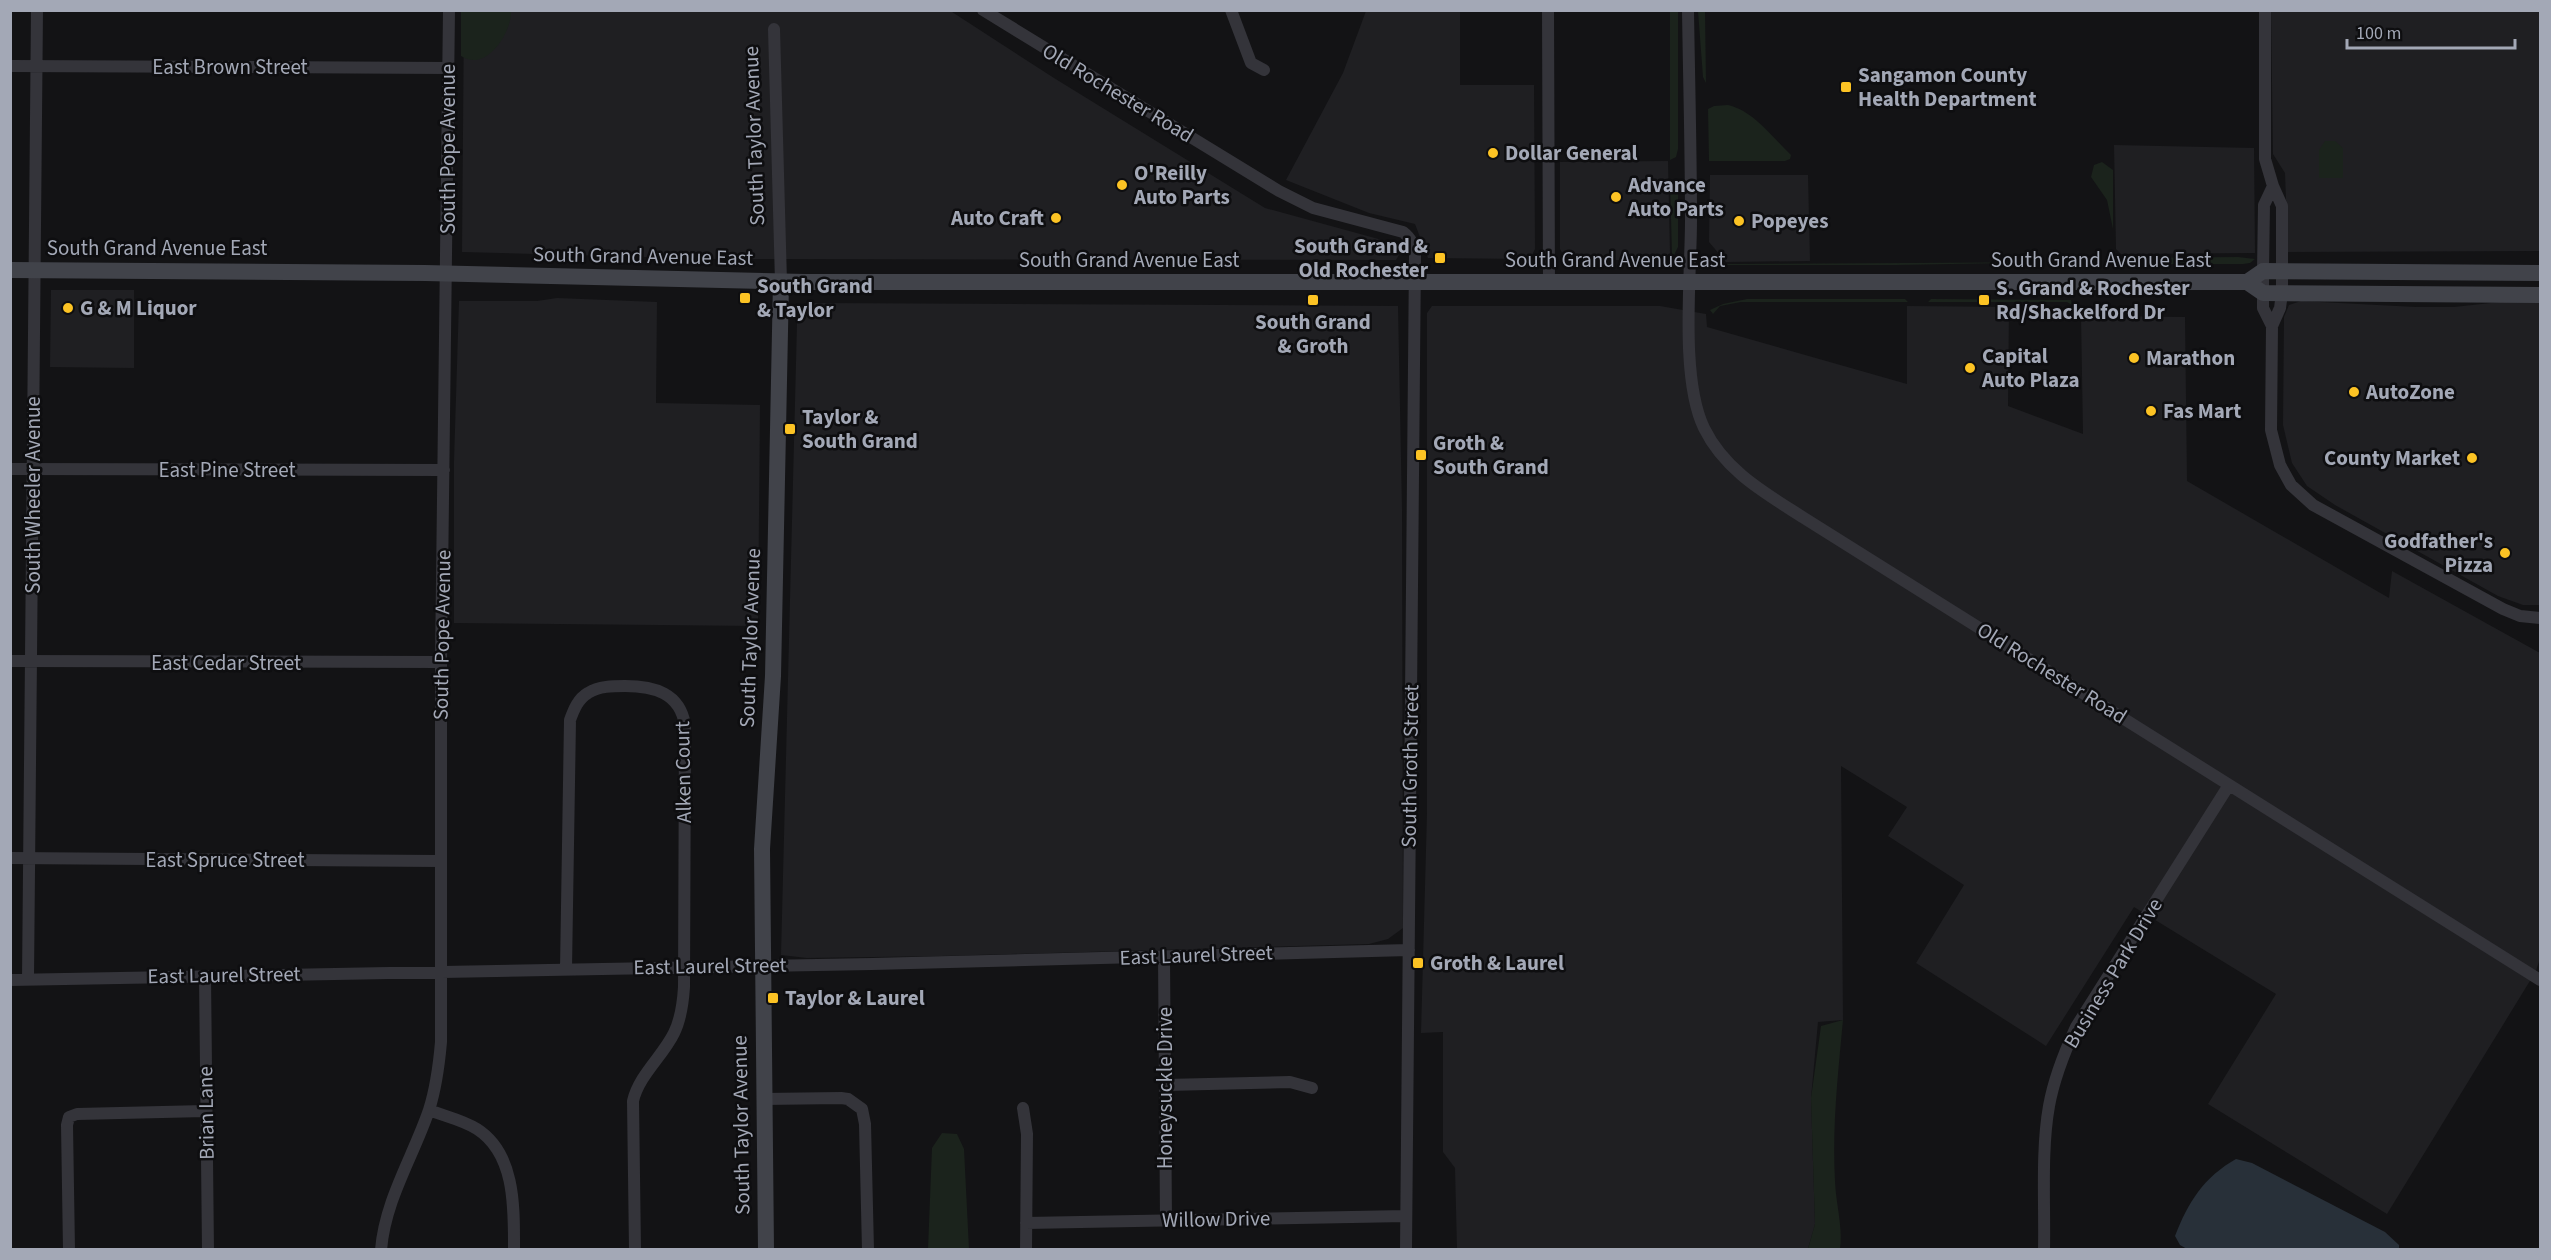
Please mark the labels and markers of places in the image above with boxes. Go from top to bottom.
place label: Sangamon County Health Department [1858,60,2037,114]
marker: Sangamon County Health Department [1839,80,1853,94]
place label: Dollar General [1505,138,1638,168]
marker: Dollar General [1486,146,1500,160]
place label: O'Reilly Auto Parts [1133,158,1230,212]
place label: Advance Auto Parts [1627,170,1724,224]
marker: O'Reilly Auto Parts [1115,178,1129,192]
marker: Advance Auto Parts [1609,190,1623,204]
place label: Auto Craft [950,203,1045,233]
place label: Popeyes [1751,206,1828,236]
marker: Auto Craft [1049,211,1063,225]
marker: Popeyes [1732,214,1746,228]
place label: South Grand & Old Rochester [1294,231,1429,285]
marker: South Grand & Old Rochester [1433,251,1447,265]
place label: South Grand & Taylor [757,271,873,325]
place label: S. Grand & Rochester Rd/Shackelford Dr [1996,273,2190,327]
marker: South Grand & Taylor [738,291,752,305]
place label: G & M Liquor [80,293,197,323]
marker: South Grand & Groth [1306,293,1320,307]
marker: S. Grand & Rochester Rd/Shackelford Dr [1977,293,1991,307]
marker: G & M Liquor [61,301,75,315]
place label: South Grand & Groth [1255,307,1371,361]
place label: Capital Auto Plaza [1981,341,2079,395]
place label: Marathon [2146,343,2235,373]
marker: Marathon [2127,351,2141,365]
marker: Capital Auto Plaza [1963,361,1977,375]
place label: AutoZone [2365,377,2455,407]
marker: AutoZone [2347,385,2361,399]
place label: Fas Mart [2163,396,2241,426]
place label: Taylor & South Grand [802,402,918,456]
marker: Fas Mart [2144,404,2158,418]
marker: Taylor & South Grand [783,422,797,436]
place label: Groth & South Grand [1433,428,1549,482]
place label: County Market [2324,443,2460,473]
marker: Groth & South Grand [1414,448,1428,462]
marker: County Market [2465,451,2479,465]
place label: Godfather's Pizza [2384,526,2493,580]
marker: Godfather's Pizza [2498,546,2512,560]
place label: Groth & Laurel [1430,948,1564,978]
marker: Groth & Laurel [1411,956,1425,970]
place label: Taylor & Laurel [785,983,925,1013]
marker: Taylor & Laurel [766,991,780,1005]

